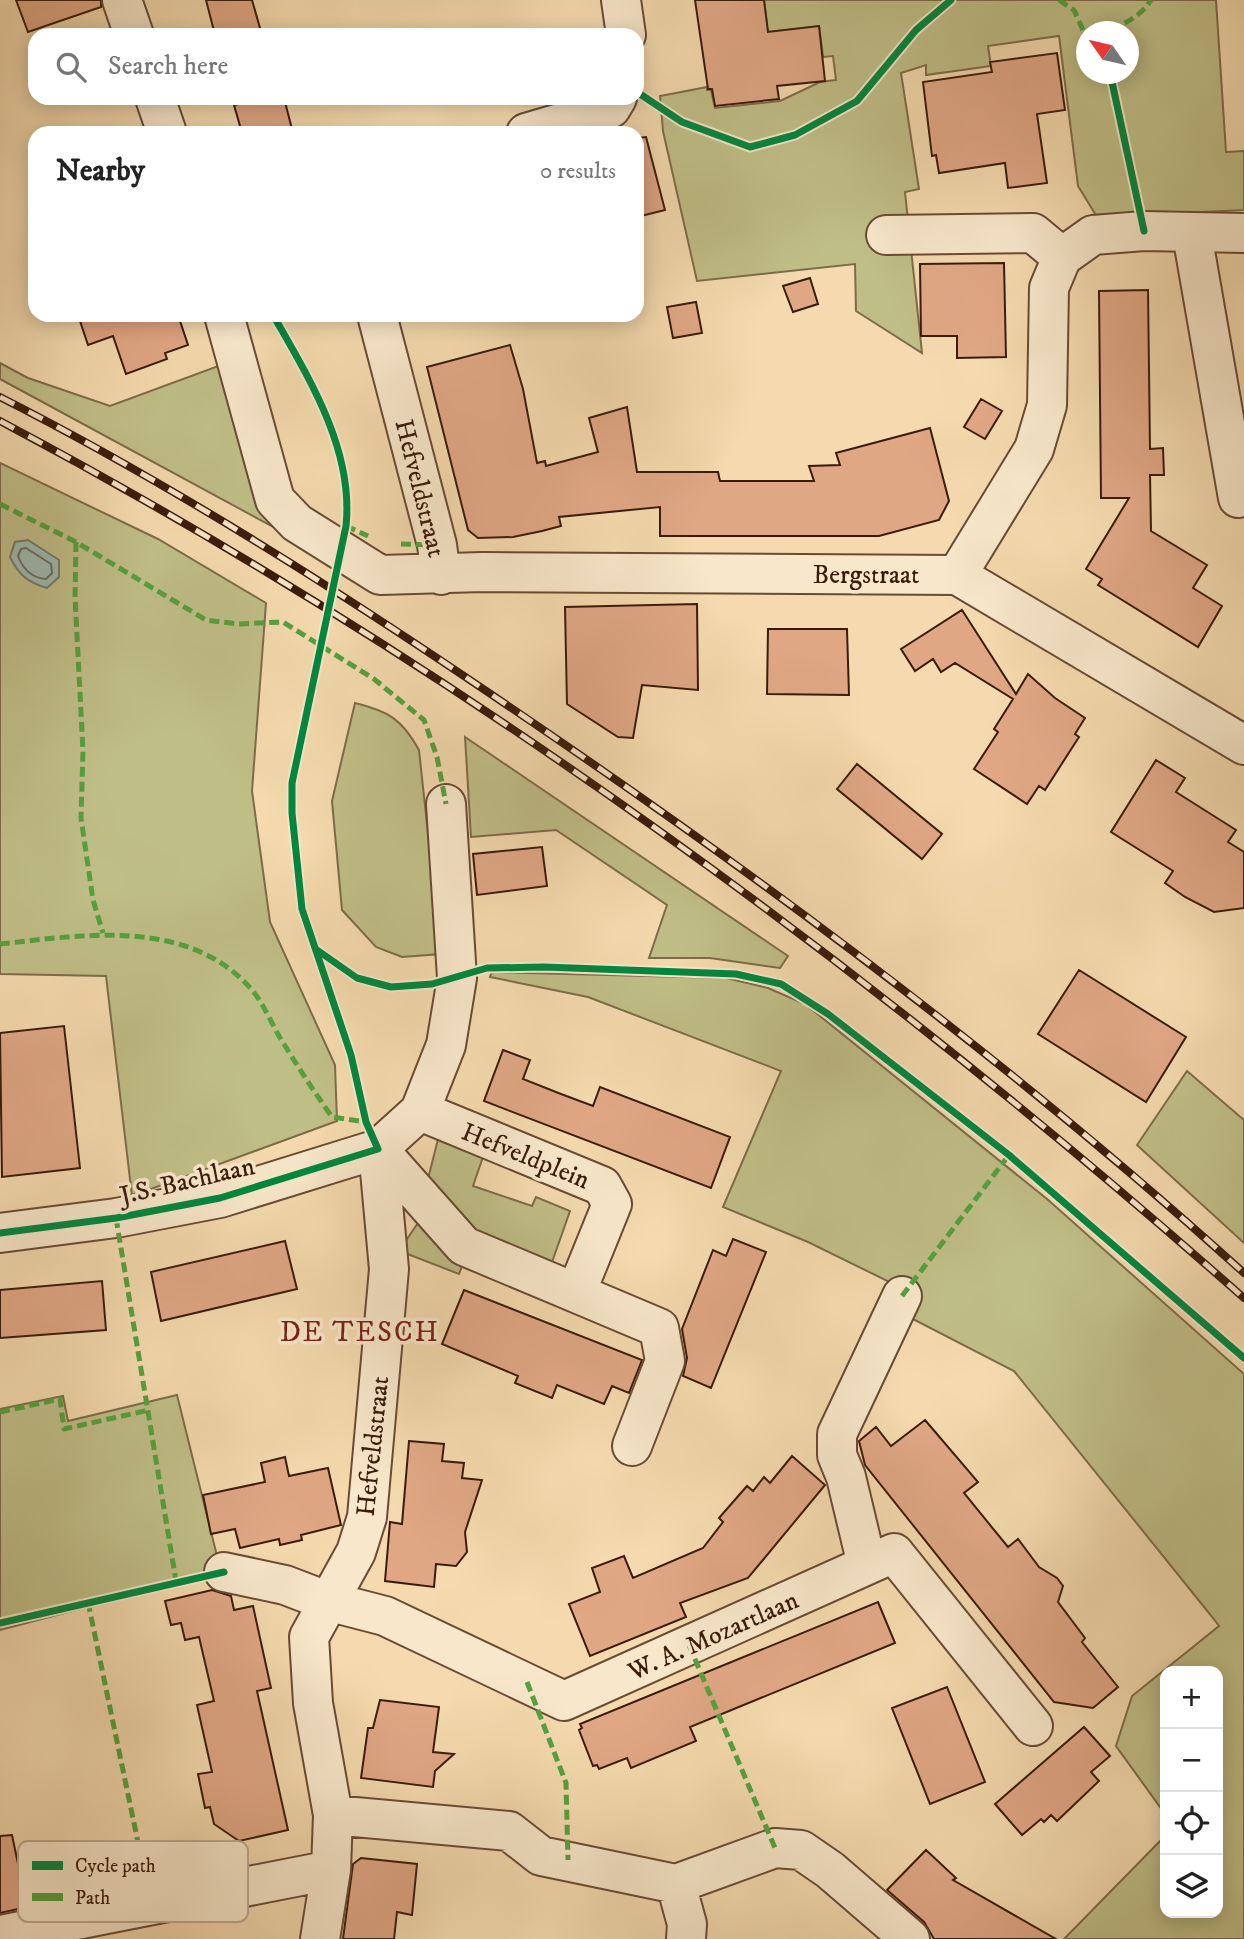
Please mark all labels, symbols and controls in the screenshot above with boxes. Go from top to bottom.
north arrow [1076,21,1139,84]
search box [28,28,644,105]
icon: search [52,48,90,86]
text: Search here [108,50,228,83]
text: Nearby [56,153,145,190]
text: 0 results [540,157,616,186]
street label: Hefveldstraat [386,416,453,561]
street label: Bergstraat [813,559,919,592]
street label: Hefveldplein [456,1116,595,1197]
street label: J.S. Bachlaan [115,1150,258,1213]
district label: DE TESCH [280,1315,440,1350]
street label: Hefveldstraat [350,1374,397,1518]
street label: W. A. Mozartlaan [622,1584,804,1689]
map controls [1160,1666,1223,1918]
button: + [1160,1666,1223,1729]
button: − [1160,1729,1223,1792]
button: locate [1160,1792,1223,1855]
legend [18,1841,248,1922]
text: Cycle path [75,1855,156,1878]
button: layers [1160,1855,1223,1918]
text: Path [75,1887,110,1910]

